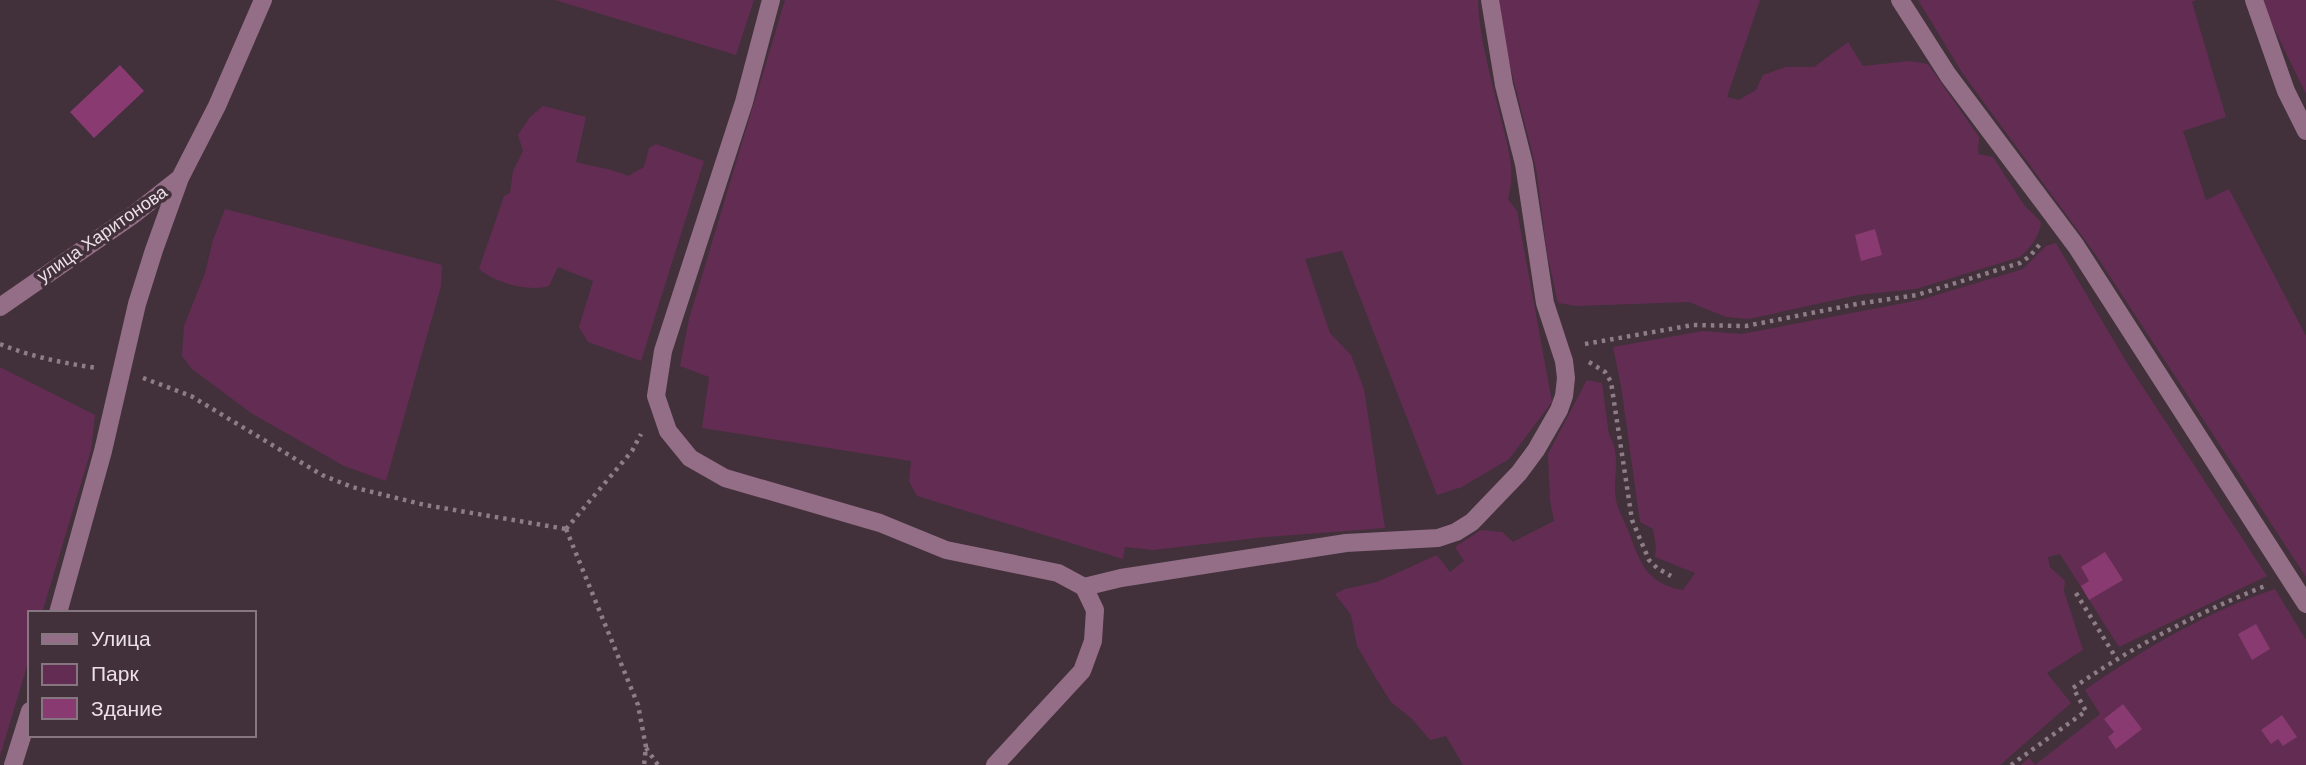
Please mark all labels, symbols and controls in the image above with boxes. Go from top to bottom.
street label: улица Харитонова [33,181,172,286]
legend [28,611,256,737]
text: Улица [91,627,151,650]
text: Парк [91,662,139,685]
text: Здание [91,697,163,720]

